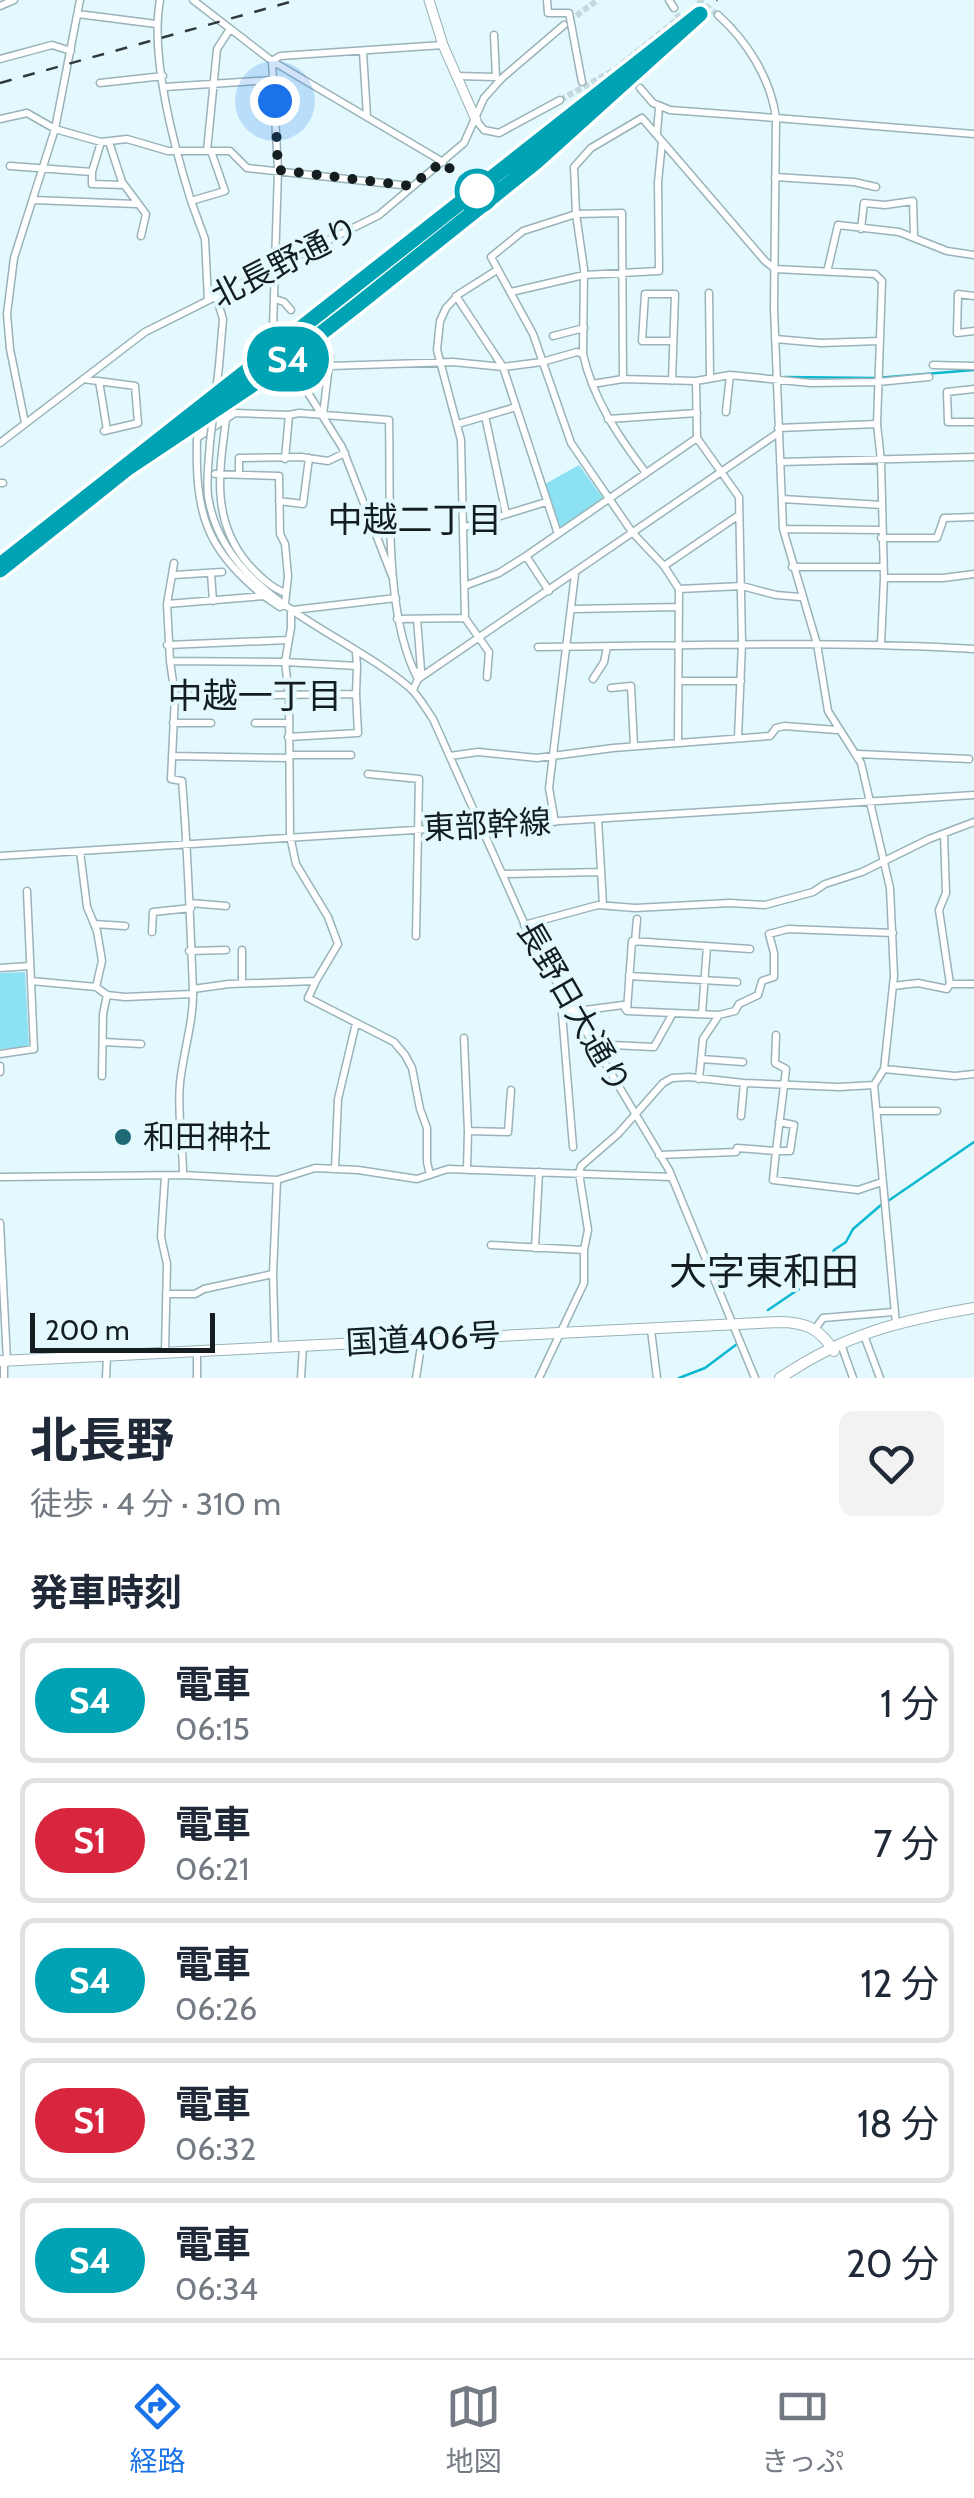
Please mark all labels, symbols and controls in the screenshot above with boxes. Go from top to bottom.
your location [250,76,300,126]
unlabelled marker [456,170,498,212]
street label: 北長野通り [205,208,365,315]
line badge: S4 [243,326,333,392]
text: S4 [267,338,309,381]
district label: 中越二丁目 [327,498,503,541]
district label: 中越一丁目 [167,674,343,717]
street label: 東部幹線 [422,802,552,847]
street label: 長野日大通り [510,914,639,1100]
place label: 和田神社 [143,1117,271,1156]
marker: 和田神社 [112,1126,134,1148]
district label: 大字東和田 [669,1248,859,1295]
scale bar [30,1308,215,1352]
text: 200 m [45,1313,130,1347]
street label: 国道406号 [345,1315,501,1362]
text: 北長野 [30,1411,174,1469]
button: heart [839,1411,944,1516]
text: 徒歩 · 4 分 · 310 m [30,1484,281,1523]
text: 発車時刻 [30,1569,182,1616]
text: 電車 [175,1661,251,1708]
text: S4 [69,1679,111,1722]
text: 1 分 [880,1680,939,1727]
text: 06:15 [175,1709,250,1748]
text: 電車 [175,1801,251,1848]
text: S1 [73,1819,107,1862]
text: 7 分 [873,1820,939,1867]
text: 06:21 [175,1849,249,1888]
text: 電車 [175,1941,251,1988]
text: S4 [69,1959,111,2002]
text: 12 分 [860,1960,939,2007]
text: 06:26 [175,1989,257,2028]
text: 電車 [175,2081,251,2128]
text: S1 [73,2099,107,2142]
text: 18 分 [857,2100,939,2147]
text: 06:32 [175,2129,256,2168]
text: 電車 [175,2221,251,2268]
text: S4 [69,2239,111,2282]
text: 20 分 [846,2240,939,2287]
text: 06:34 [175,2269,258,2308]
tab: 経路 [130,2379,186,2479]
tab: 地図 [446,2379,502,2479]
tab: きっぷ [761,2379,844,2479]

